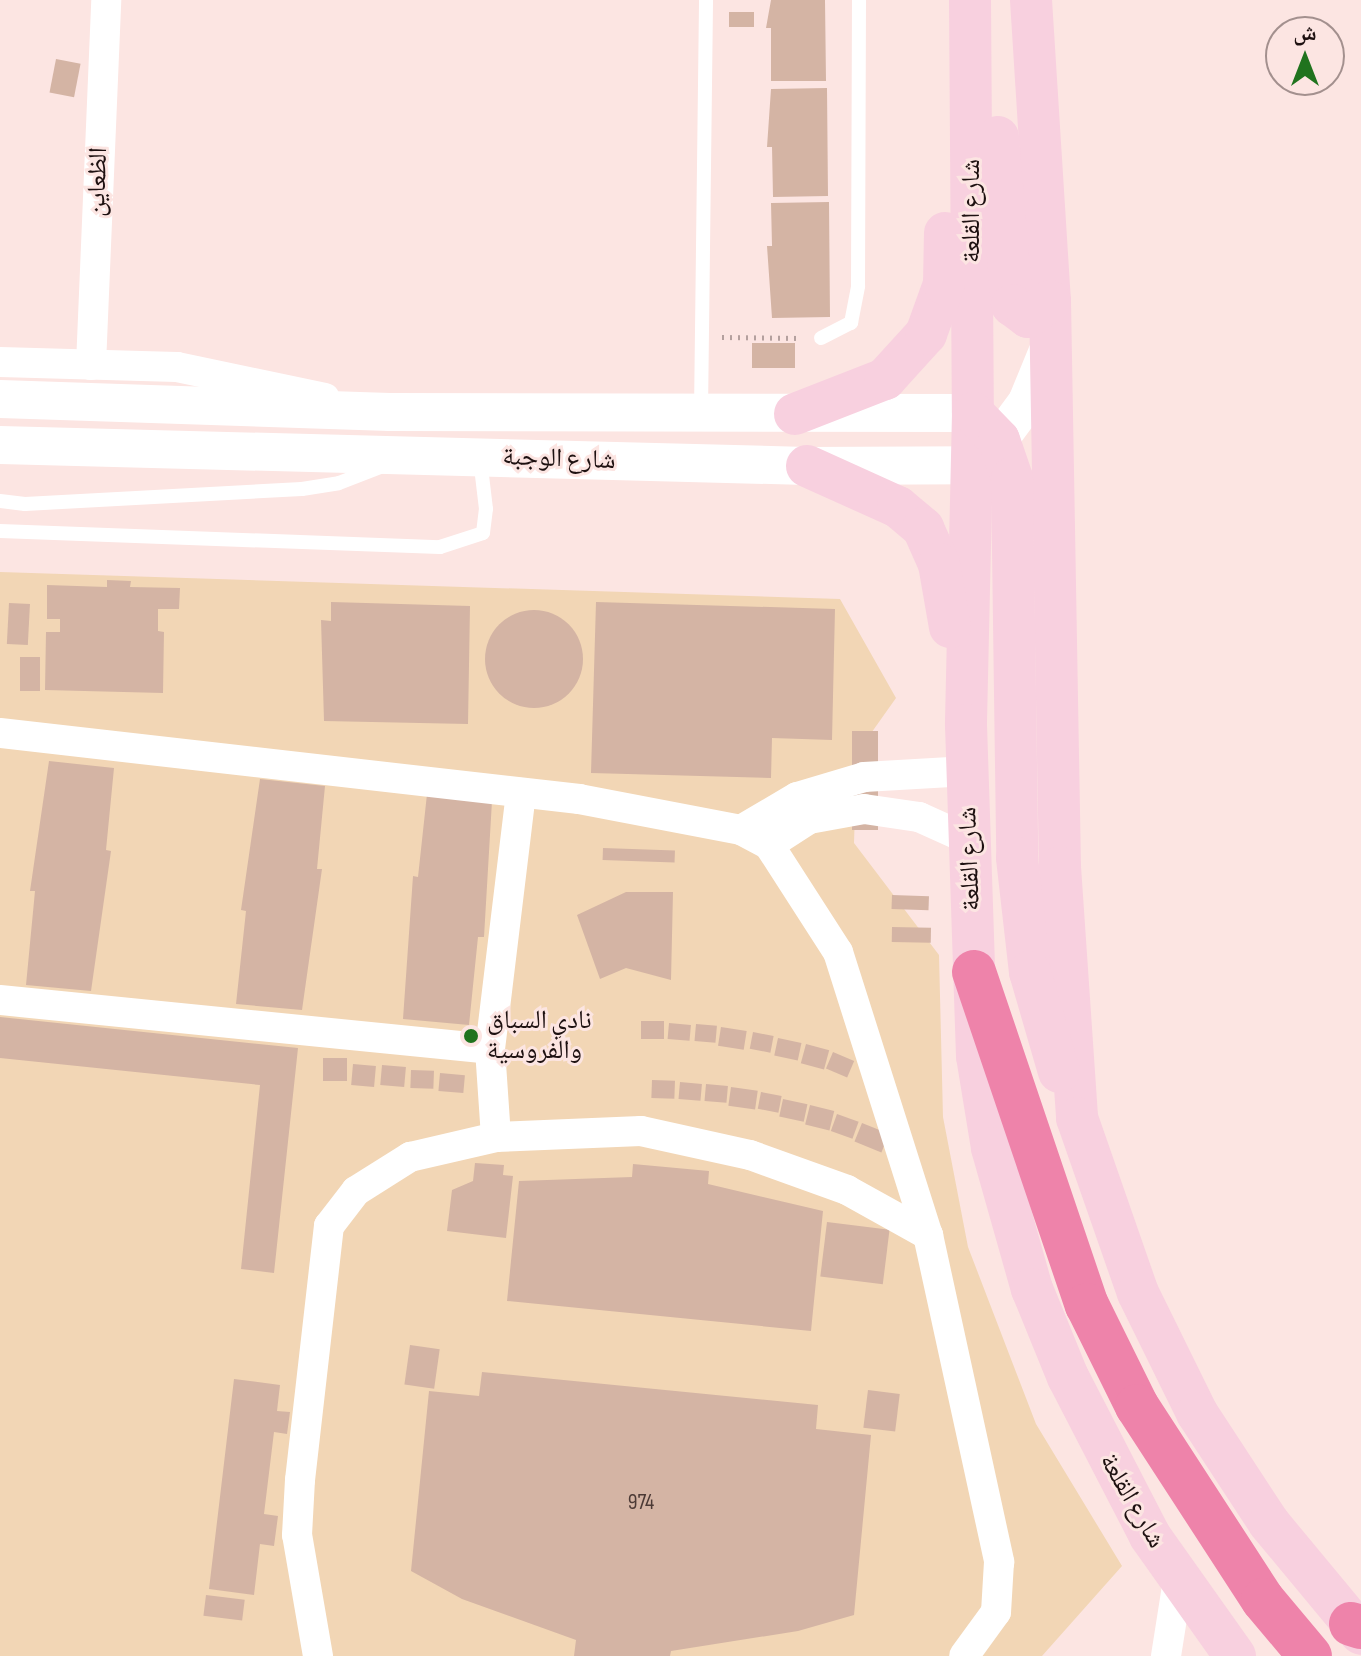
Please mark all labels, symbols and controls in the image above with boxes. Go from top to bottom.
north arrow [1265,16,1345,96]
text: ش [1293,20,1317,47]
street label: الظعاين [81,147,115,217]
street label: شارع القلعة [956,159,988,263]
street label: شارع الوجبة [502,441,616,477]
street label: شارع القلعة [953,806,987,912]
place label: نادي السباق والفروسية [487,1005,592,1066]
marker: نادي السباق والفروسية [462,1027,480,1045]
street label: شارع القلعة [1092,1448,1172,1554]
house number: 974 [628,1490,654,1516]

